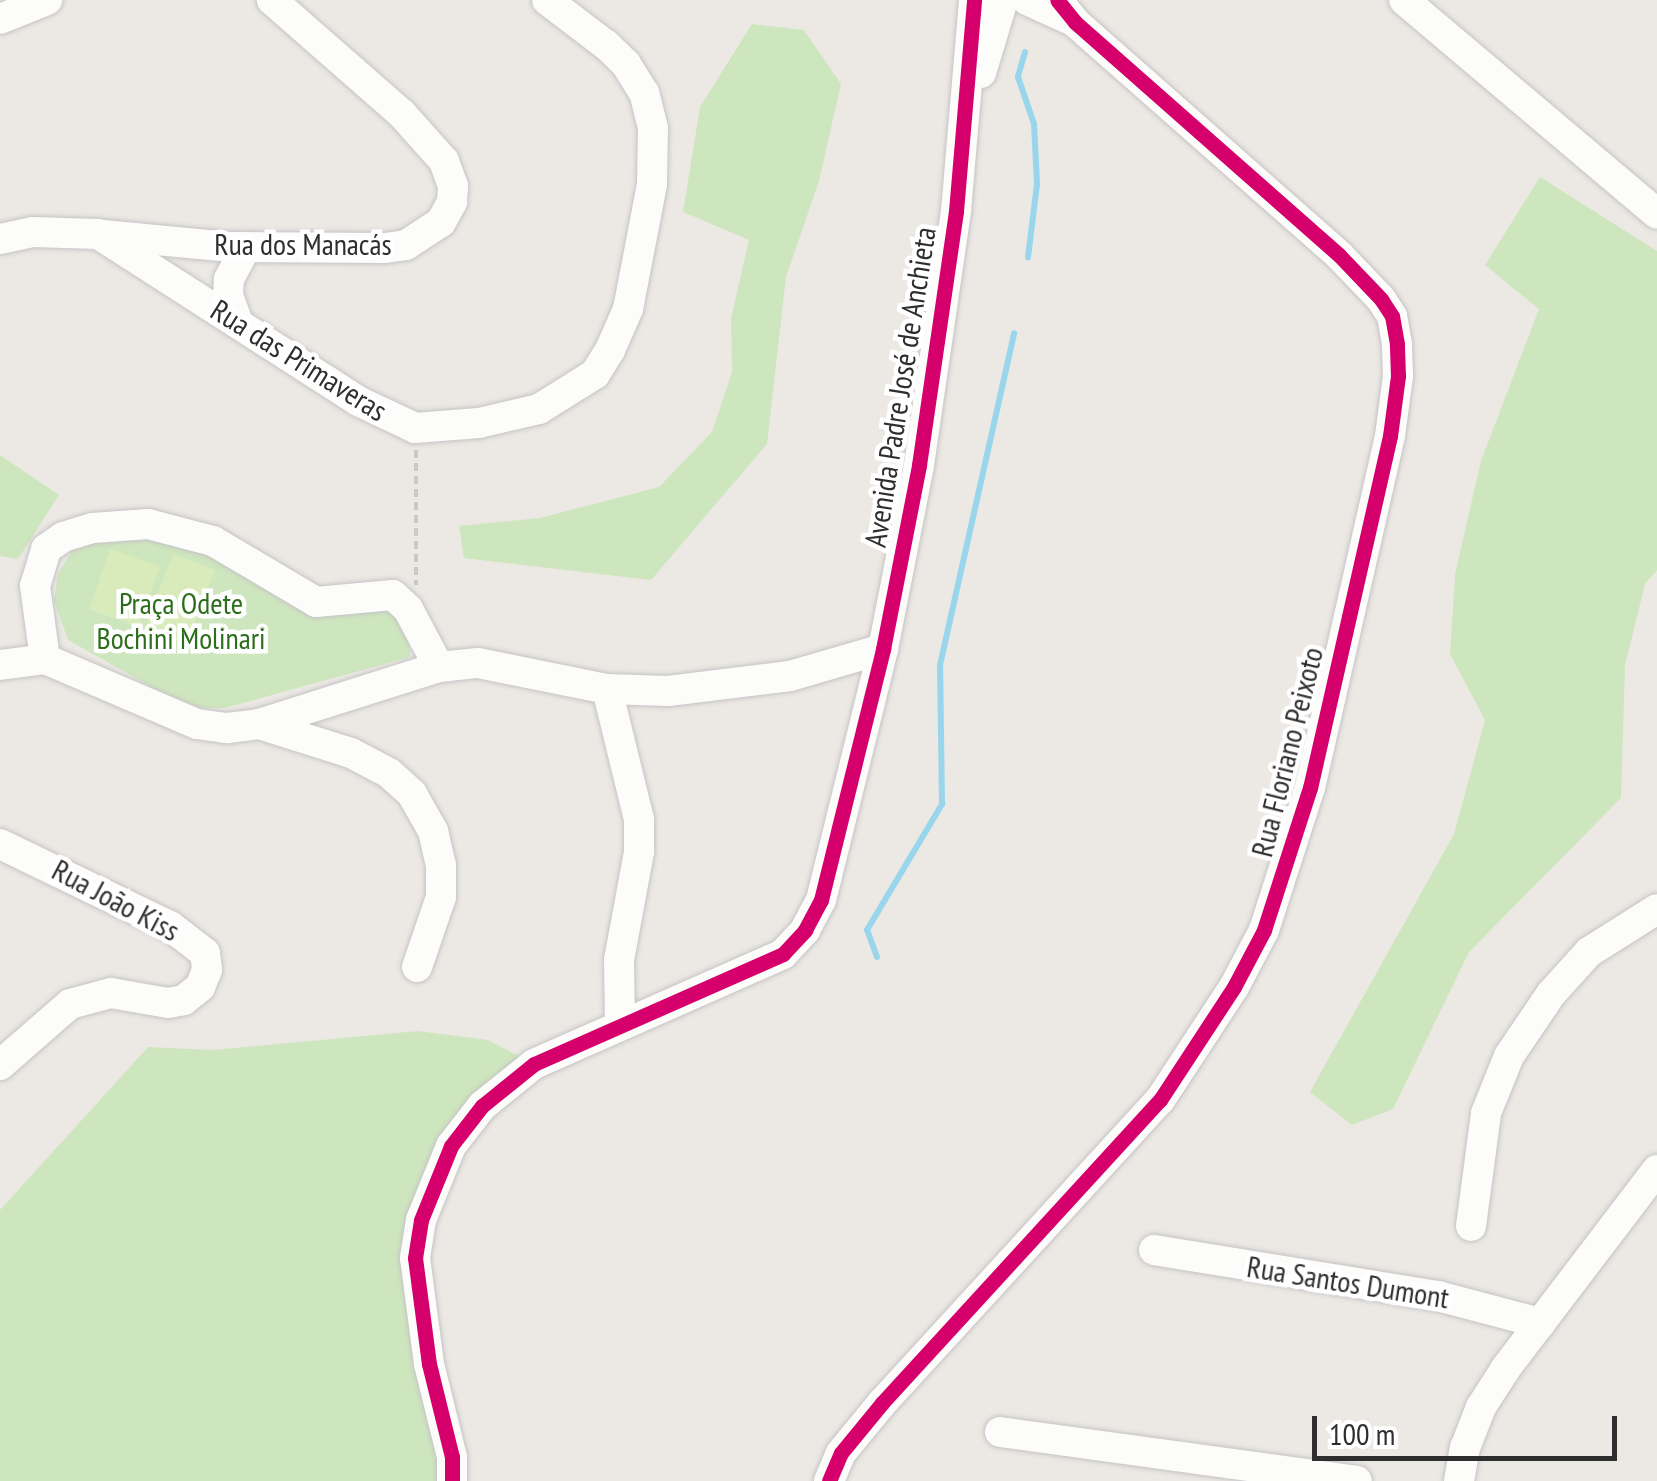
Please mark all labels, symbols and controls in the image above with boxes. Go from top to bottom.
street label: Avenida Padre José de Anchieta [857,224,943,550]
street label: Rua dos Manacás [214,226,392,262]
street label: Rua das Primaveras [204,292,394,428]
park label: Praça Odete Bochini Molinari [97,585,265,656]
street label: Rua Floriano Peixoto [1244,644,1330,860]
street label: Rua João Kiss [46,852,186,948]
street label: Rua Santos Dumont [1244,1248,1452,1316]
scale bar [1317,1396,1622,1458]
text: 100 m [1329,1414,1395,1453]

